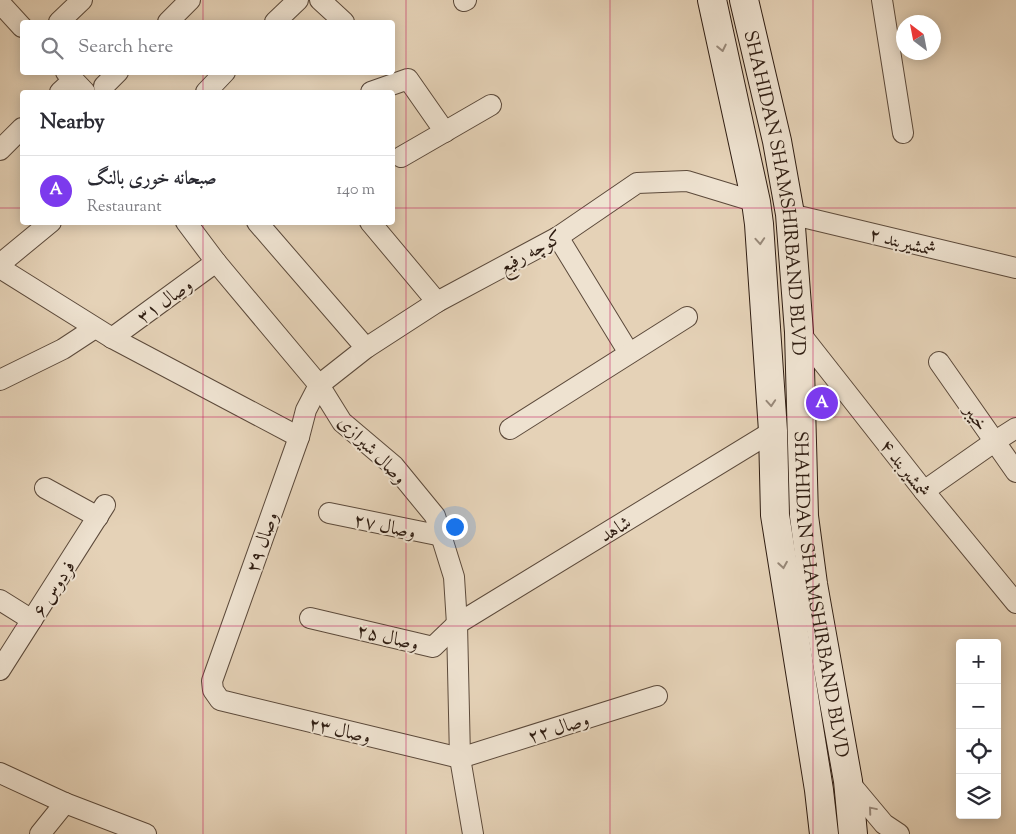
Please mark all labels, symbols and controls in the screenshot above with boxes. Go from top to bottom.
north arrow [896,15,941,60]
search box [20,20,395,75]
street label: SHAHIDAN SHAMSHIRBAND BLVD [736,28,811,356]
icon: search [38,34,66,62]
text: Search here [78,34,173,61]
one-way arrow [717,43,727,52]
text: Nearby [40,108,105,138]
text: صبحانه خوری بالنگ [87,166,217,193]
text: A [50,179,63,202]
text: 140 m [337,179,375,202]
text: Restaurant [87,196,162,219]
street label: شمشیربند ۲ [866,222,939,265]
street label: کوچه رفیع [494,225,569,283]
one-way arrow [755,237,766,245]
street label: وصال ۳۱ [132,273,199,331]
pin: A [806,384,838,422]
street label: خیبر [955,398,994,437]
one-way arrow [765,400,776,408]
street label: وصال شیرازی [331,410,412,491]
street label: SHAHIDAN SHAMSHIRBAND BLVD [786,430,855,760]
street label: شمشیربند ۴ [872,434,936,505]
street label: وصال ۲۷ [351,508,418,547]
street label: وصال ۲۹ [240,509,286,577]
street label: شاهد [595,510,637,550]
your location [442,514,468,540]
street label: فردوس ۶ [27,556,83,623]
one-way arrow [777,561,787,570]
street label: وصال ۲۵ [354,618,421,659]
map controls [956,639,1001,819]
button: + [956,639,1001,684]
button: − [956,684,1001,729]
street label: وصال ۲۲ [525,707,593,752]
street label: وصال ۲۳ [306,711,373,752]
button: locate [956,729,1001,774]
button: layers [956,774,1001,819]
one-way arrow [869,806,878,815]

